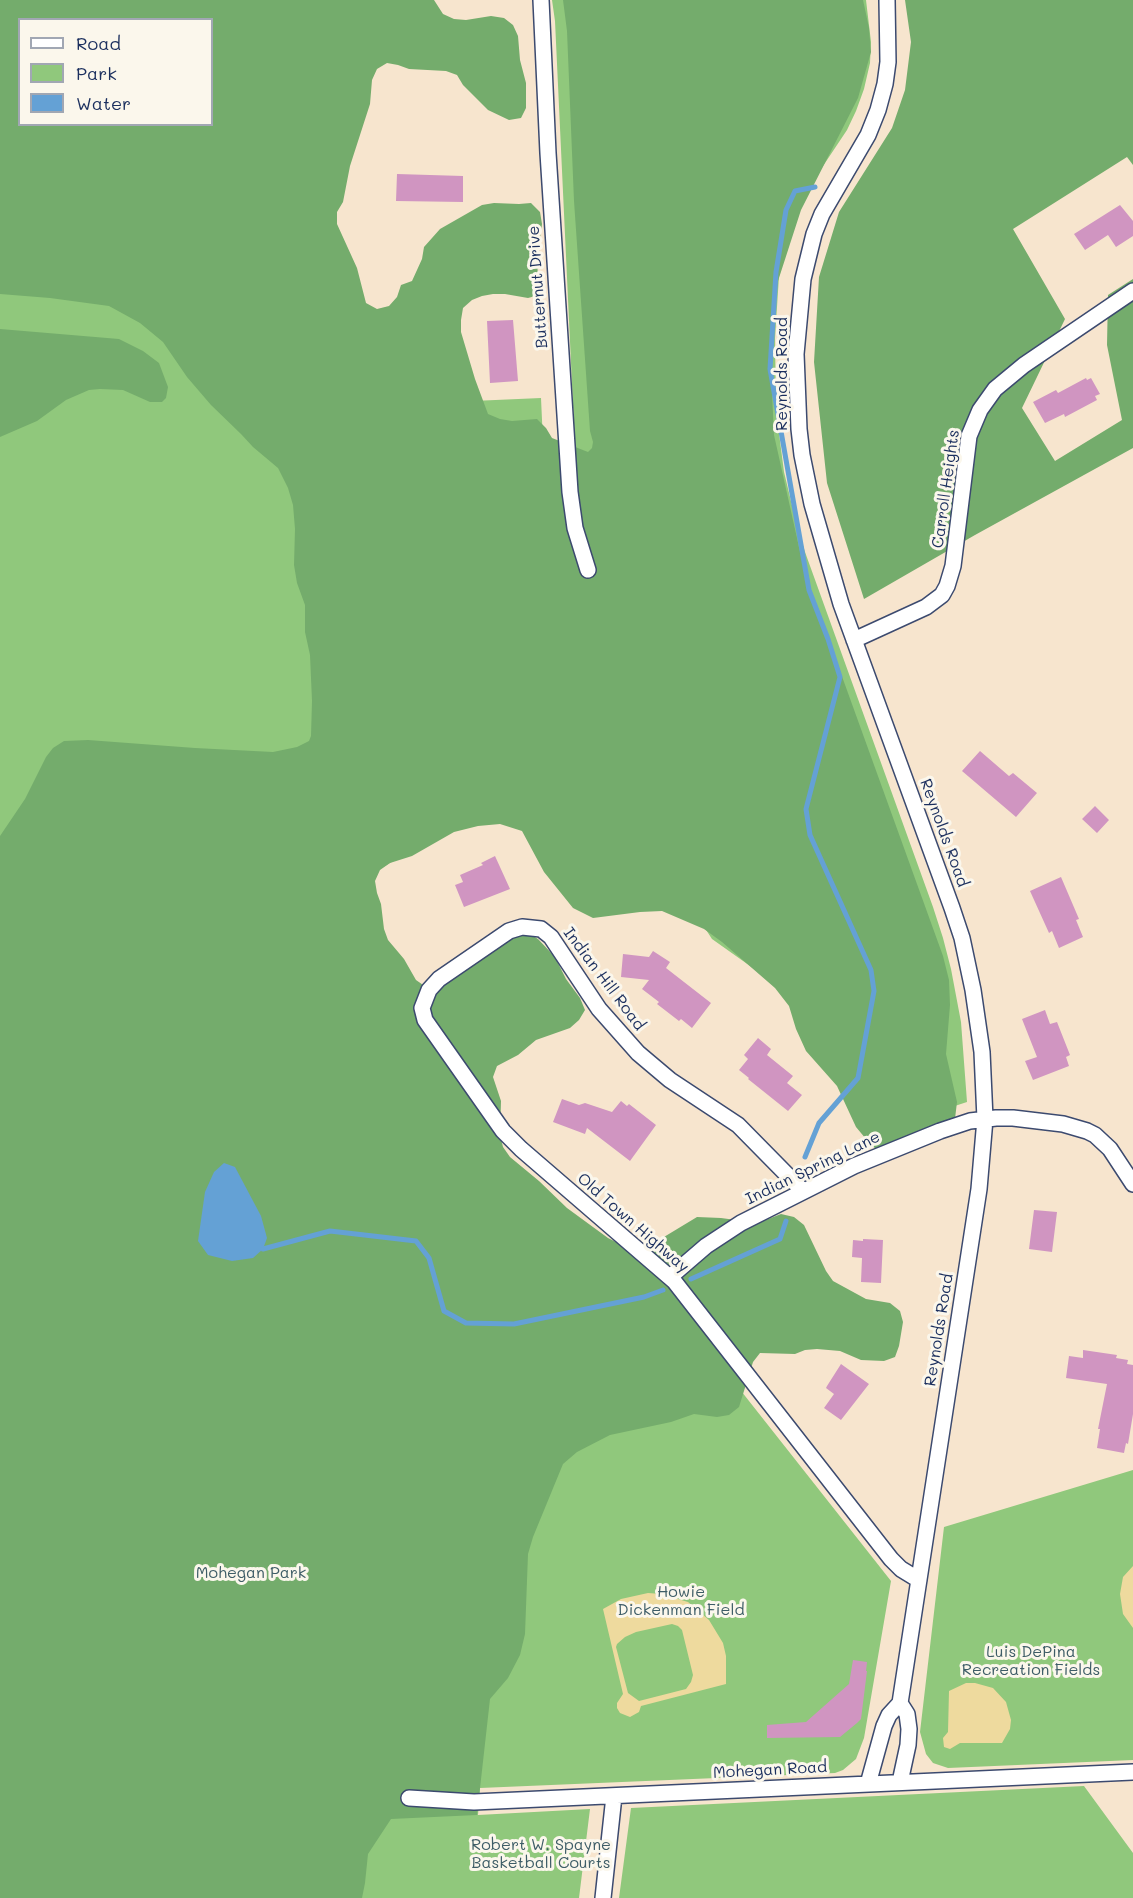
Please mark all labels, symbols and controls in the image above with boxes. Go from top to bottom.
legend [18,18,213,126]
text: Road [76,31,121,55]
text: Park [76,61,117,85]
text: Water [76,91,131,115]
street label: Butternut Drive [524,225,552,349]
street label: Reynolds Road [772,317,792,431]
street label: Carroll Heights [928,429,964,549]
street label: Reynolds Road [916,776,972,890]
street label: Indian Hill Road [559,924,649,1034]
street label: Indian Spring Lane [743,1127,883,1209]
street label: Old Town Highway [573,1169,693,1277]
street label: Reynolds Road [921,1272,957,1388]
park label: Mohegan Park [196,1563,306,1583]
park label: Howie Dickenman Field [617,1582,745,1620]
park label: Luis DePina Recreation Fields [962,1642,1100,1680]
street label: Mohegan Road [712,1757,828,1783]
park label: Robert W. Spayne Basketball Courts [471,1835,611,1873]

